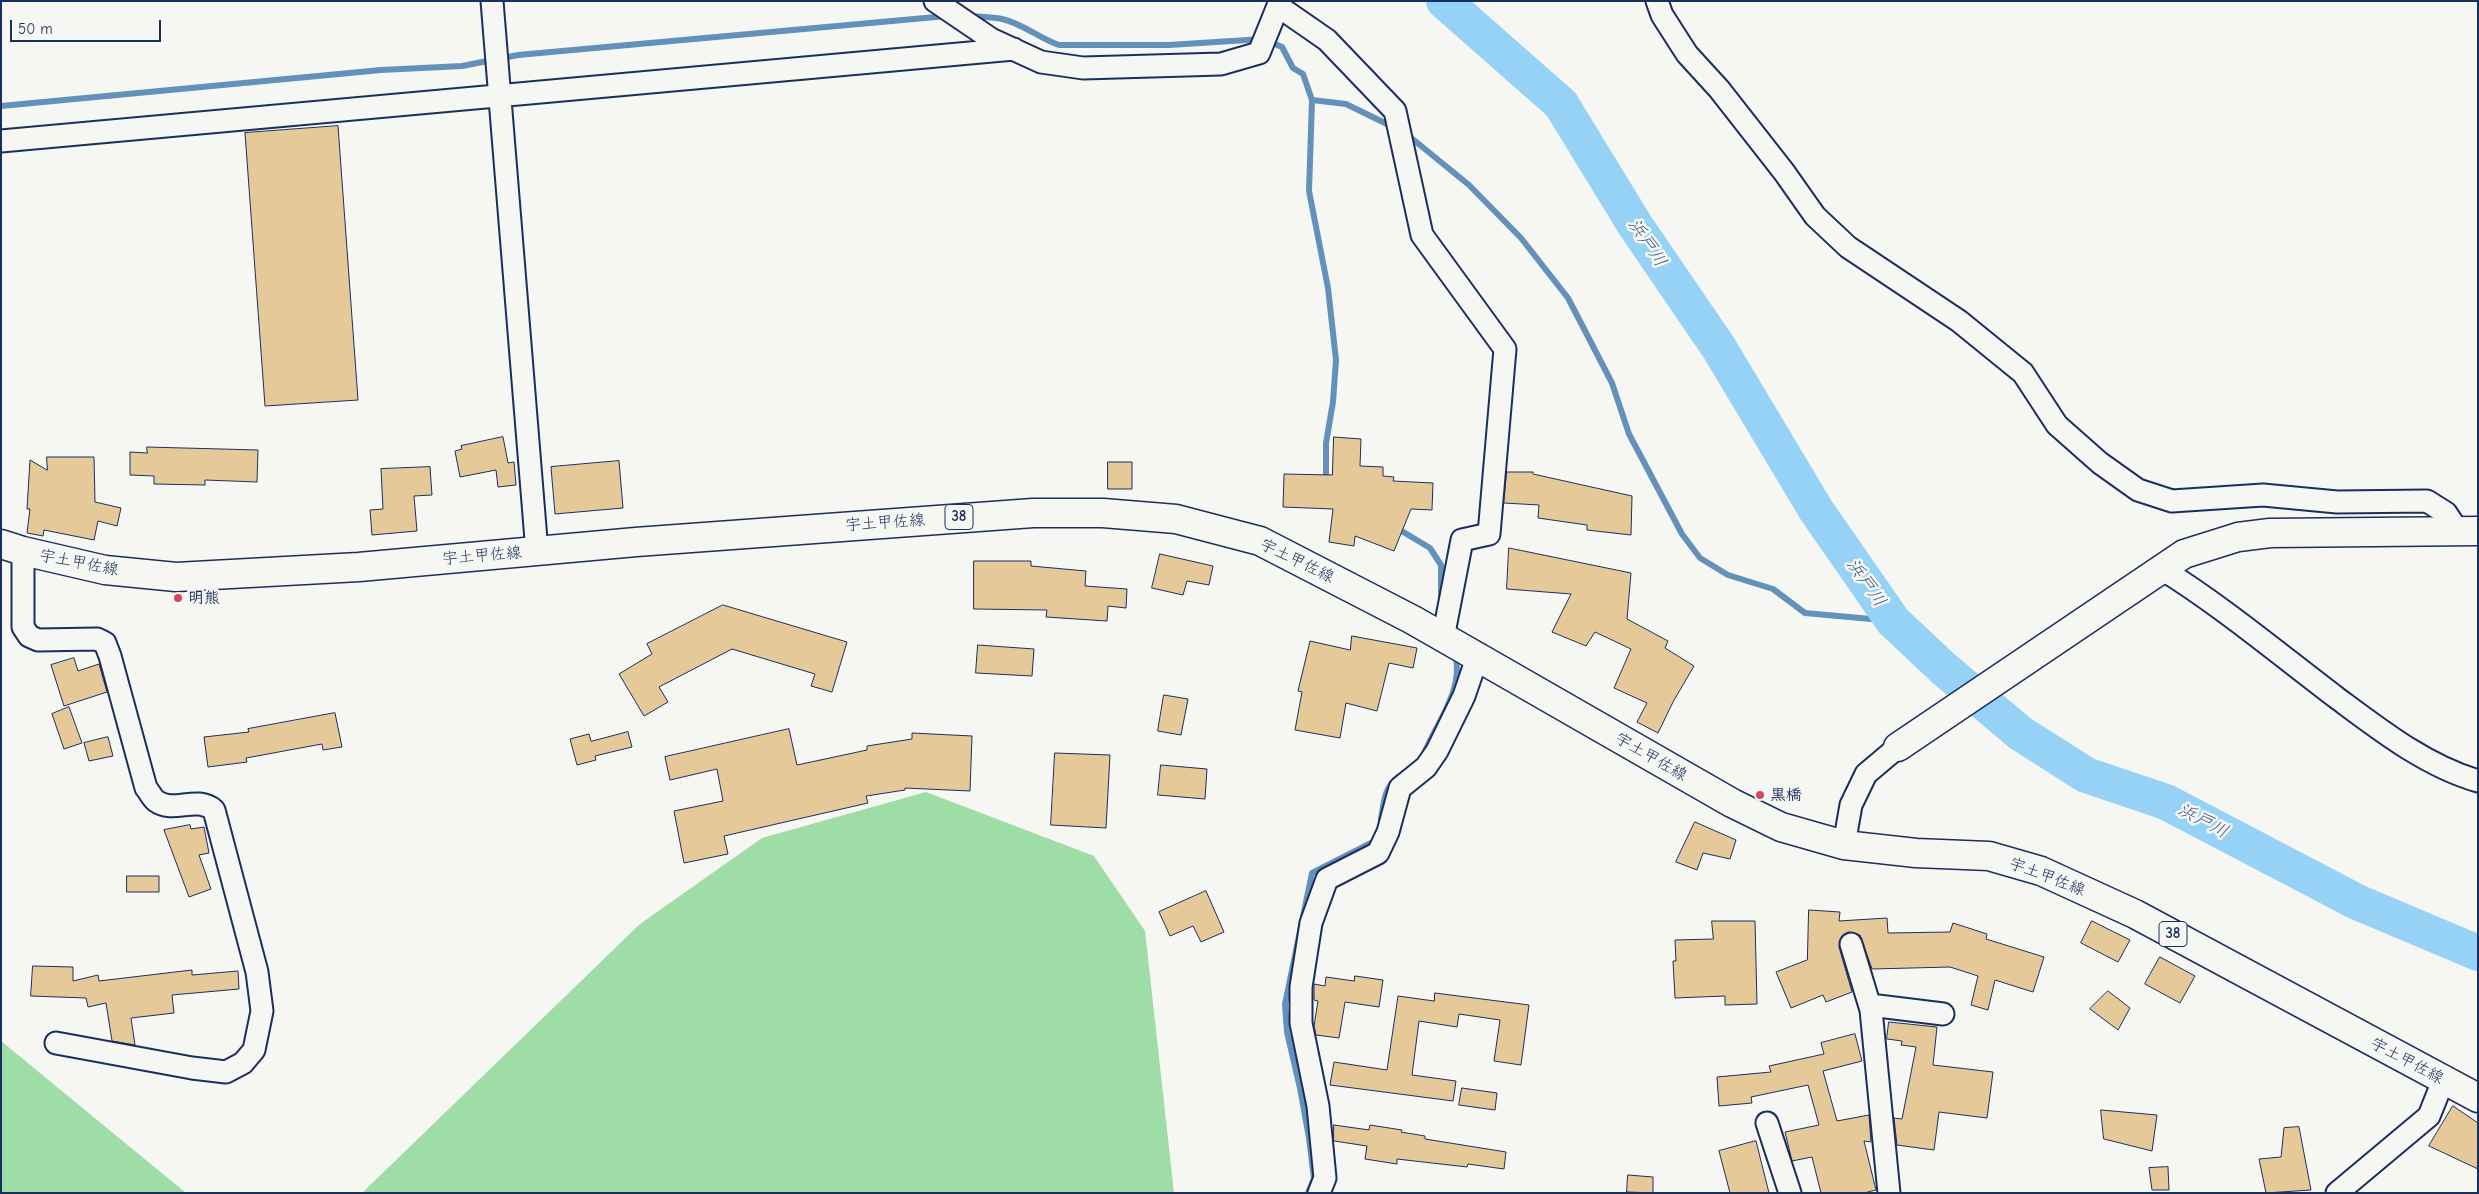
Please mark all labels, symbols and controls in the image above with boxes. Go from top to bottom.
scale bar [12,10,164,42]
text: 50 m [18,20,53,38]
water label: 浜戸川 [1623,215,1671,271]
road number: 38 [945,504,973,530]
street label: 宇土甲佐線 [844,511,926,535]
street label: 宇土甲佐線 [1257,535,1337,587]
street label: 宇土甲佐線 [441,543,523,569]
street label: 宇土甲佐線 [38,546,120,580]
water label: 浜戸川 [1842,555,1890,611]
place label: 明熊 [188,588,220,608]
marker: 明熊 [172,592,184,604]
street label: 宇土甲佐線 [1612,729,1690,785]
place label: 黒橋 [1770,785,1802,805]
marker: 黒橋 [1754,789,1766,801]
water label: 浜戸川 [2174,799,2232,843]
street label: 宇土甲佐線 [2006,854,2088,900]
road number: 38 [2159,922,2187,946]
street label: 宇土甲佐線 [2367,1034,2447,1088]

